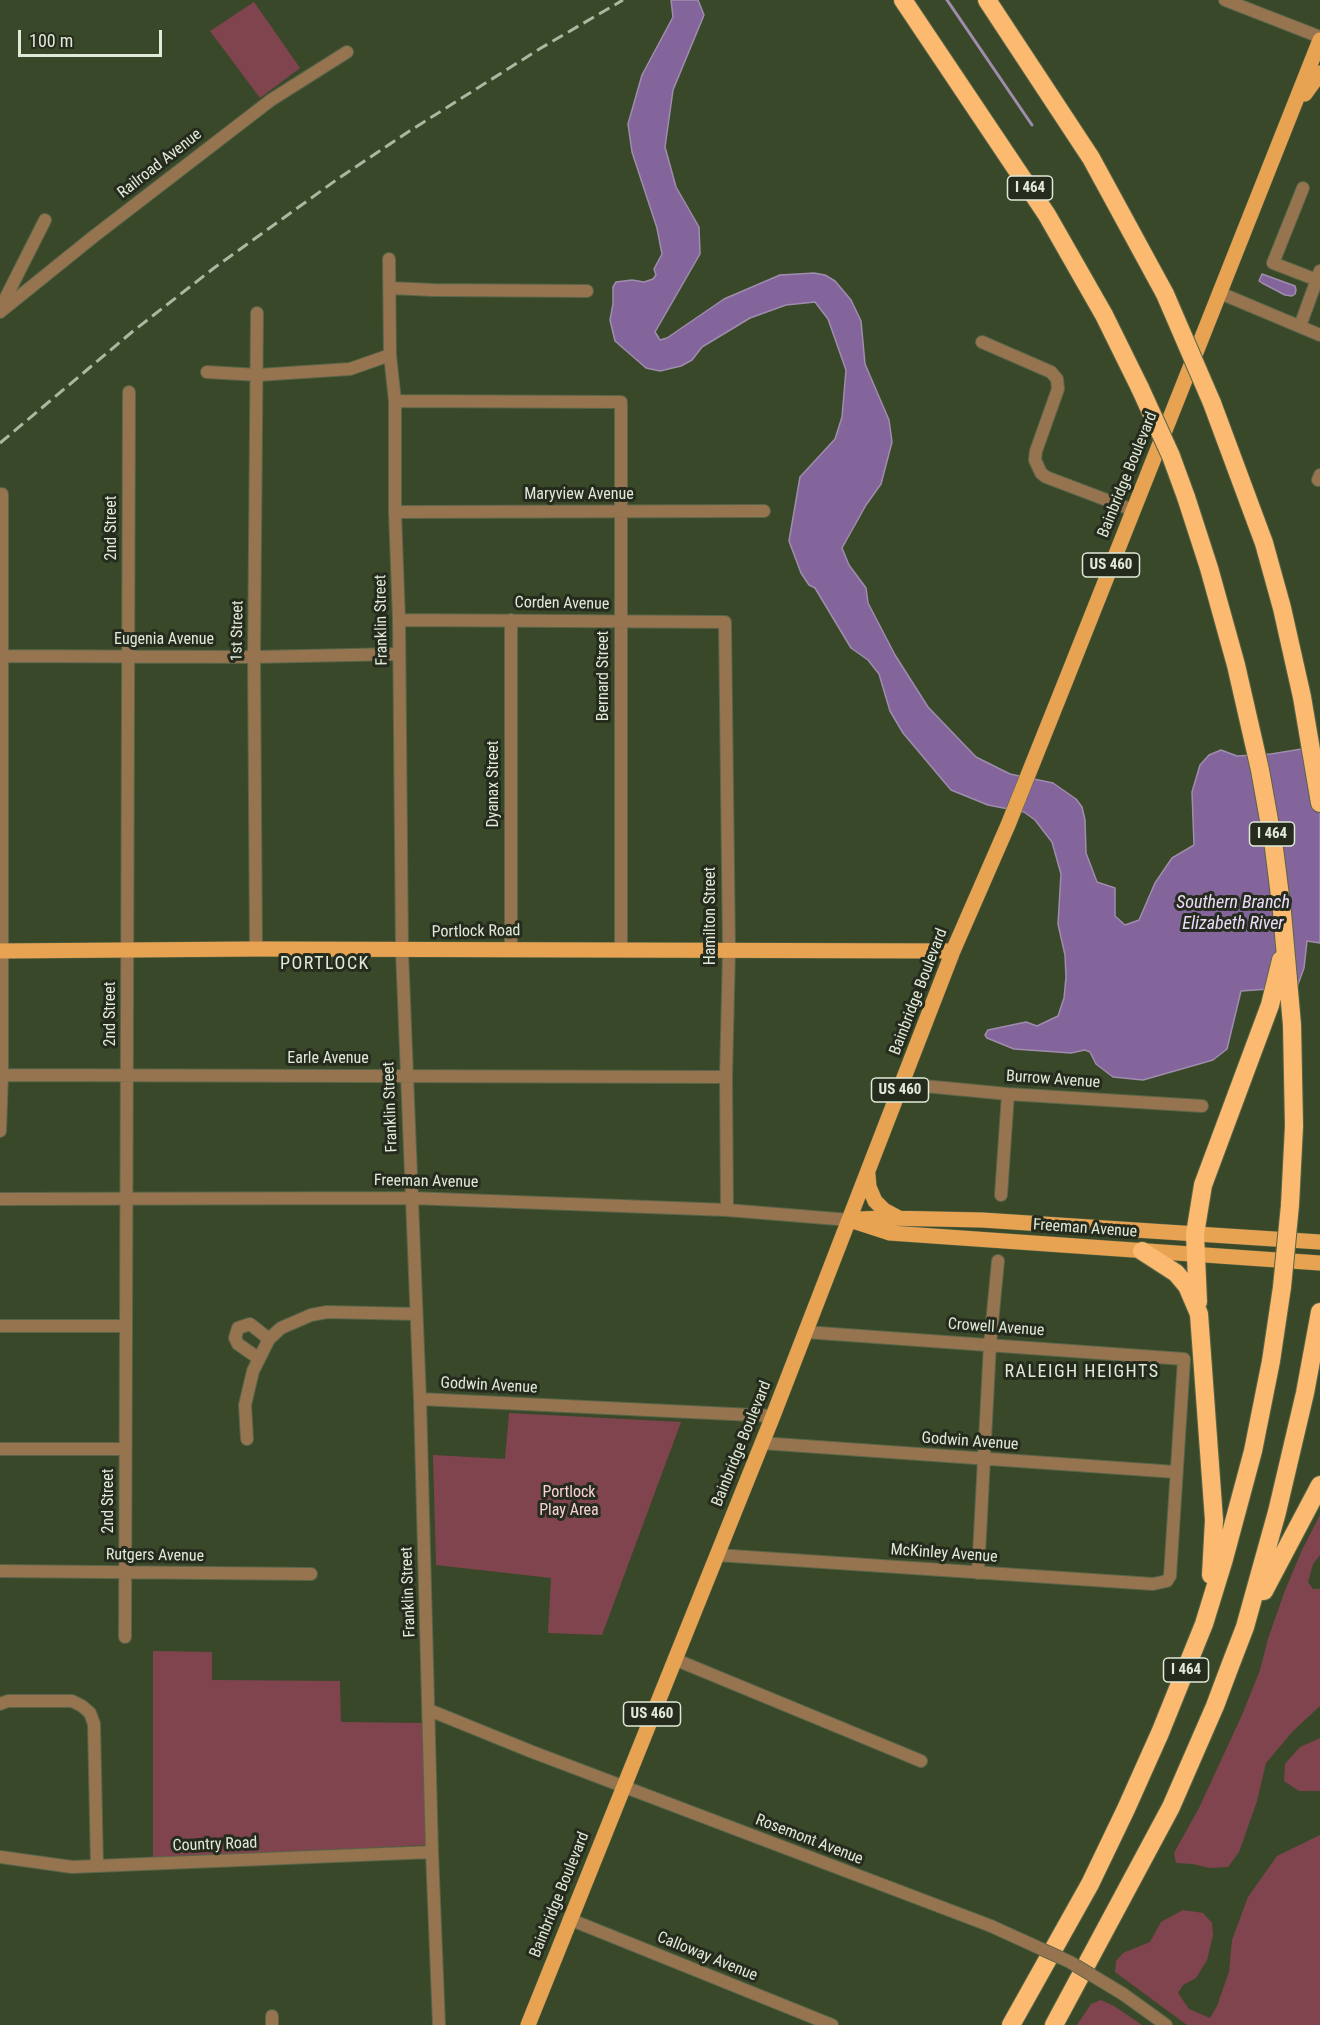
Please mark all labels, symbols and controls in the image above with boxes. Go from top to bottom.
scale bar [21,18,165,56]
text: 100 m [29,30,73,51]
street label: Railroad Avenue [114,125,206,203]
road number: I 464 [1008,176,1052,200]
street label: Bainbridge Boulevard [1094,409,1162,541]
street label: Maryview Avenue [524,485,634,505]
street label: 2nd Street [102,496,122,560]
road number: US 460 [1082,553,1140,577]
street label: Franklin Street [372,574,392,666]
street label: Corden Avenue [514,594,610,614]
street label: 1st Street [228,600,248,662]
street label: Eugenia Avenue [114,630,214,650]
street label: Bernard Street [594,631,614,721]
street label: Dyanax Street [484,741,504,827]
road number: I 464 [1250,822,1294,846]
street label: Hamilton Street [701,867,721,965]
water label: Southern Branch Elizabeth River [1176,892,1290,934]
street label: Portlock Road [431,922,521,942]
street label: Bainbridge Boulevard [886,926,952,1058]
district label: PORTLOCK [280,953,370,975]
street label: 2nd Street [101,982,121,1046]
street label: Earle Avenue [287,1049,369,1069]
street label: Franklin Street [380,1061,402,1153]
street label: Burrow Avenue [1005,1067,1101,1093]
road number: US 460 [872,1078,928,1102]
street label: Freeman Avenue [374,1171,478,1193]
street label: Freeman Avenue [1032,1216,1138,1242]
street label: Crowell Avenue [947,1315,1045,1341]
district label: RALEIGH HEIGHTS [1004,1361,1160,1383]
street label: Godwin Avenue [440,1374,538,1398]
street label: Bainbridge Boulevard [708,1378,776,1510]
street label: Godwin Avenue [921,1429,1019,1455]
street label: 2nd Street [99,1469,119,1533]
park label: Portlock Play Area [539,1483,599,1521]
street label: McKinley Avenue [890,1541,998,1567]
street label: Rutgers Avenue [106,1546,204,1566]
street label: Franklin Street [398,1546,420,1638]
road number: I 464 [1164,1658,1208,1682]
road number: US 460 [624,1702,680,1726]
street label: Rosemont Avenue [753,1811,865,1869]
street label: Bainbridge Boulevard [526,1829,594,1961]
street label: Country Road [172,1834,258,1856]
street label: Calloway Avenue [654,1928,760,1986]

